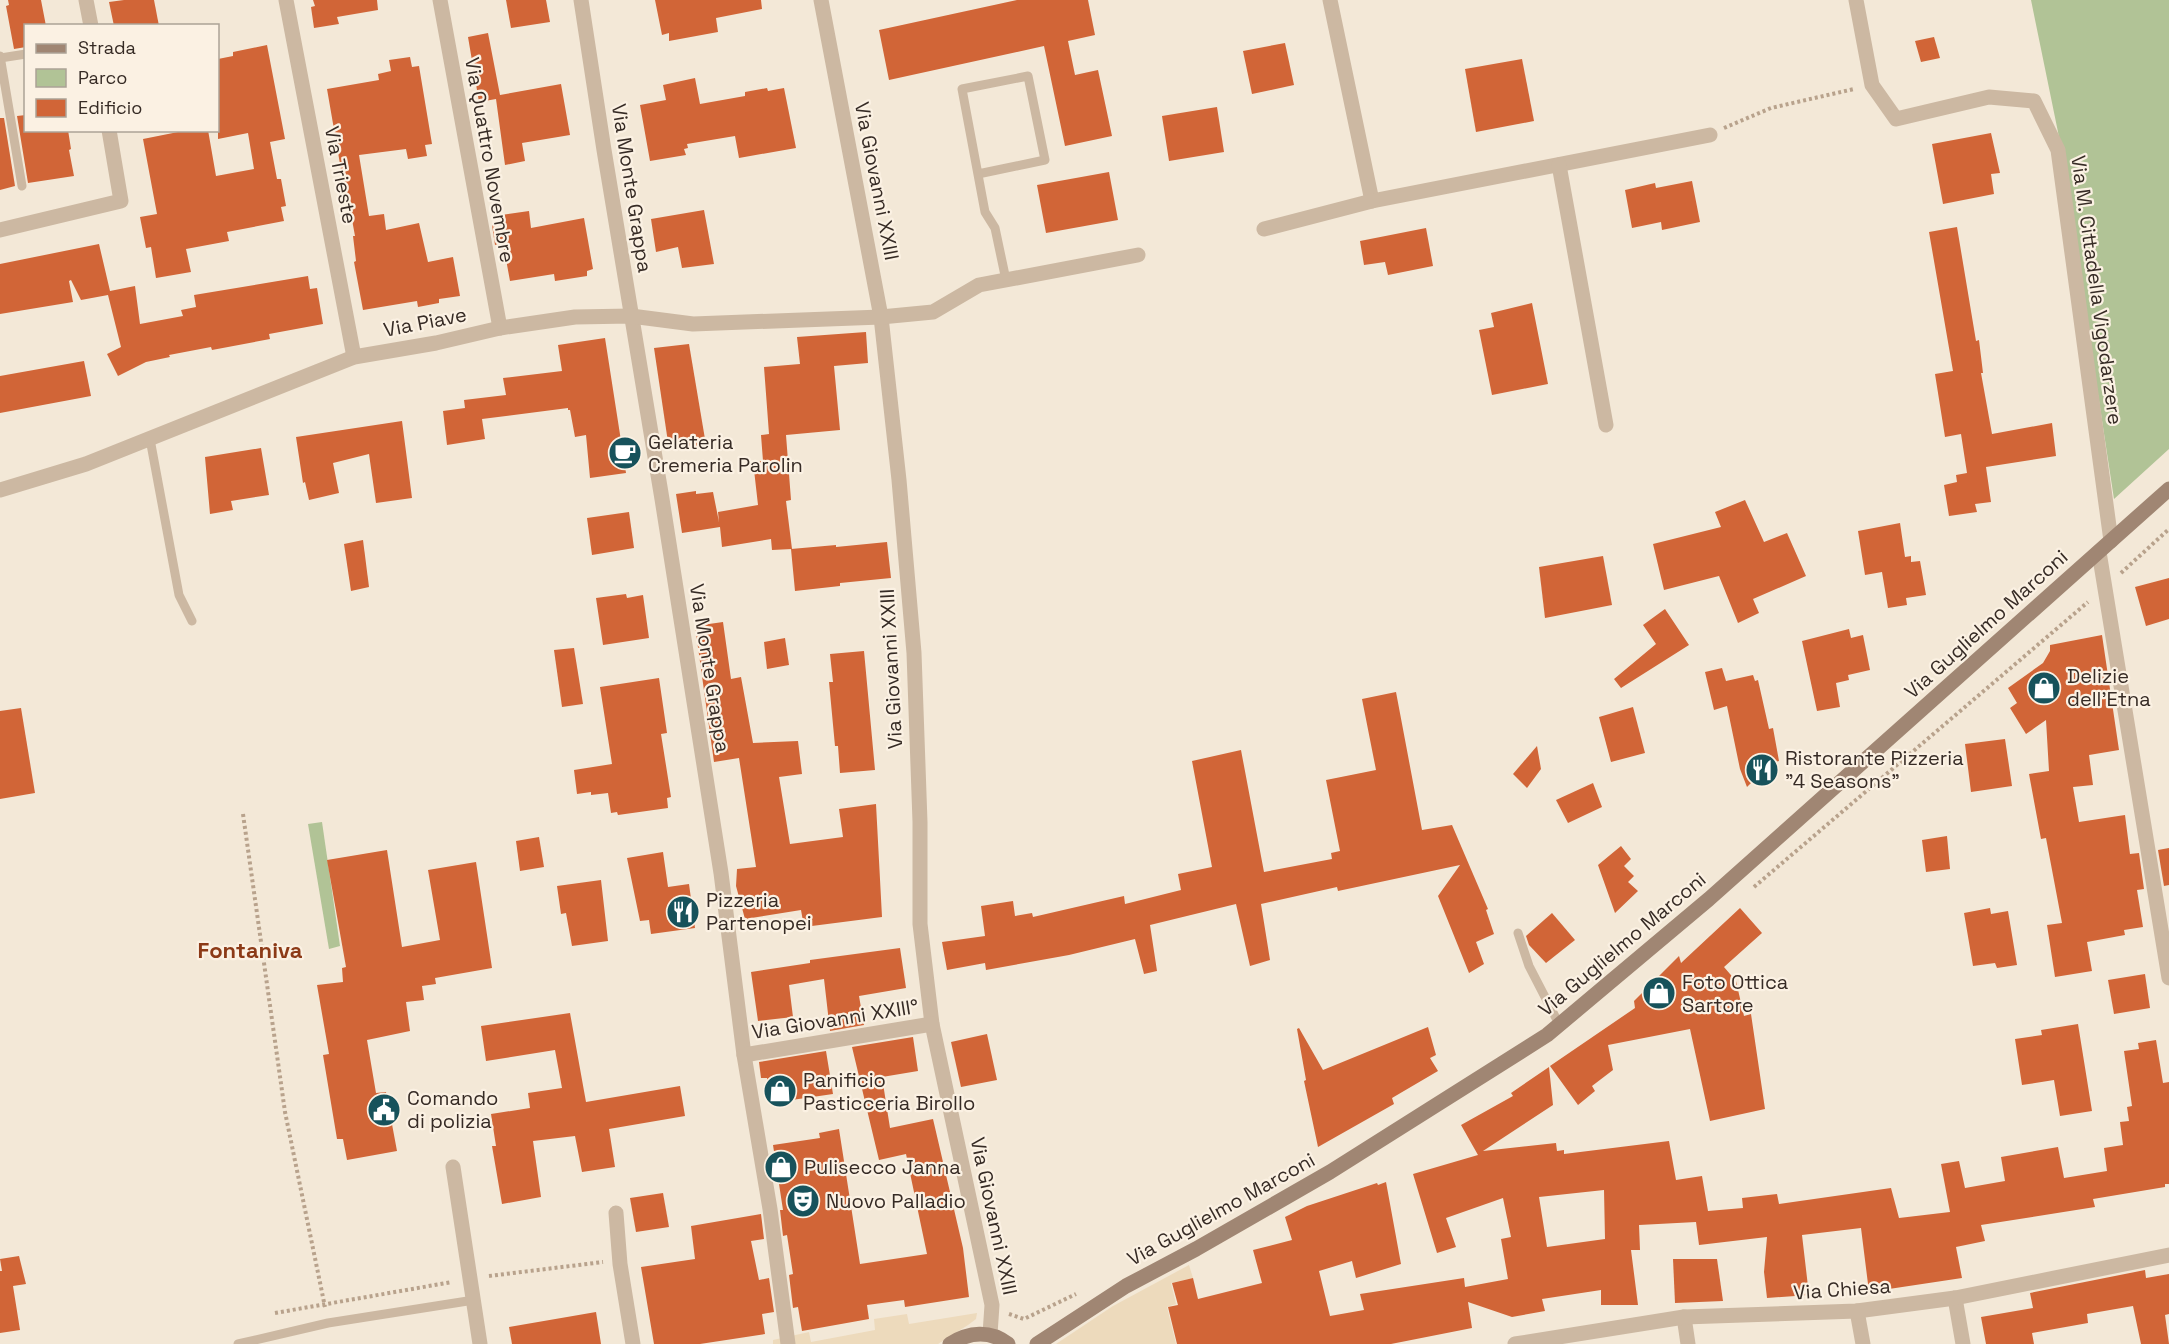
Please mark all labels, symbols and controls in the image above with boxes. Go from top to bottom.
legend [24,24,219,132]
text: Strada [78,36,136,59]
street label: Via Quattro Novembre [459,55,521,265]
text: Parco [78,66,127,89]
text: Edificio [78,96,142,119]
street label: Via Giovanni XXIII [849,100,905,262]
street label: Via Monte Grappa [606,102,658,274]
street label: Via Trieste [319,124,363,226]
street label: Via M. Cittadella Vigodarzere [2065,154,2129,426]
street label: Via Piave [381,301,469,343]
place label: Gelateria Cremeria Parolin [648,429,803,478]
cafe icon: Gelateria Cremeria Parolin [607,435,643,471]
street label: Via Guglielmo Marconi [1899,544,2073,704]
street label: Via Monte Grappa [684,582,736,754]
street label: Via Giovanni XXIII [874,588,908,750]
place label: Delizie dell'Etna [2067,663,2151,712]
shop icon: Delizie dell'Etna [2026,670,2062,706]
place label: Ristorante Pizzeria "4 Seasons" [1785,745,1964,794]
restaurant icon: Ristorante Pizzeria "4 Seasons" [1744,752,1780,788]
street label: Via Guglielmo Marconi [1533,866,1711,1022]
place label: Pizzeria Partenopei [706,887,812,936]
restaurant icon: Pizzeria Partenopei [665,894,701,930]
district label: Fontaniva [197,936,303,964]
place label: Foto Ottica Sartore [1682,969,1788,1018]
shop icon: Foto Ottica Sartore [1641,975,1677,1011]
street label: Via Giovanni XXIII° [750,993,920,1045]
place label: Panificio Pasticceria Birollo [803,1067,975,1116]
shop icon: Panificio Pasticceria Birollo [762,1073,798,1109]
place label: Comando di polizia [407,1085,498,1134]
public building icon: Comando di polizia [366,1092,402,1128]
street label: Via Giovanni XXIII [965,1135,1023,1297]
street label: Via Guglielmo Marconi [1122,1147,1320,1271]
shop icon: Pulisecco Janna [763,1149,799,1185]
place label: Pulisecco Janna [804,1154,961,1180]
theatre icon: Nuovo Palladio [785,1183,821,1219]
place label: Nuovo Palladio [826,1188,966,1214]
street label: Via Chiesa [1792,1273,1892,1305]

